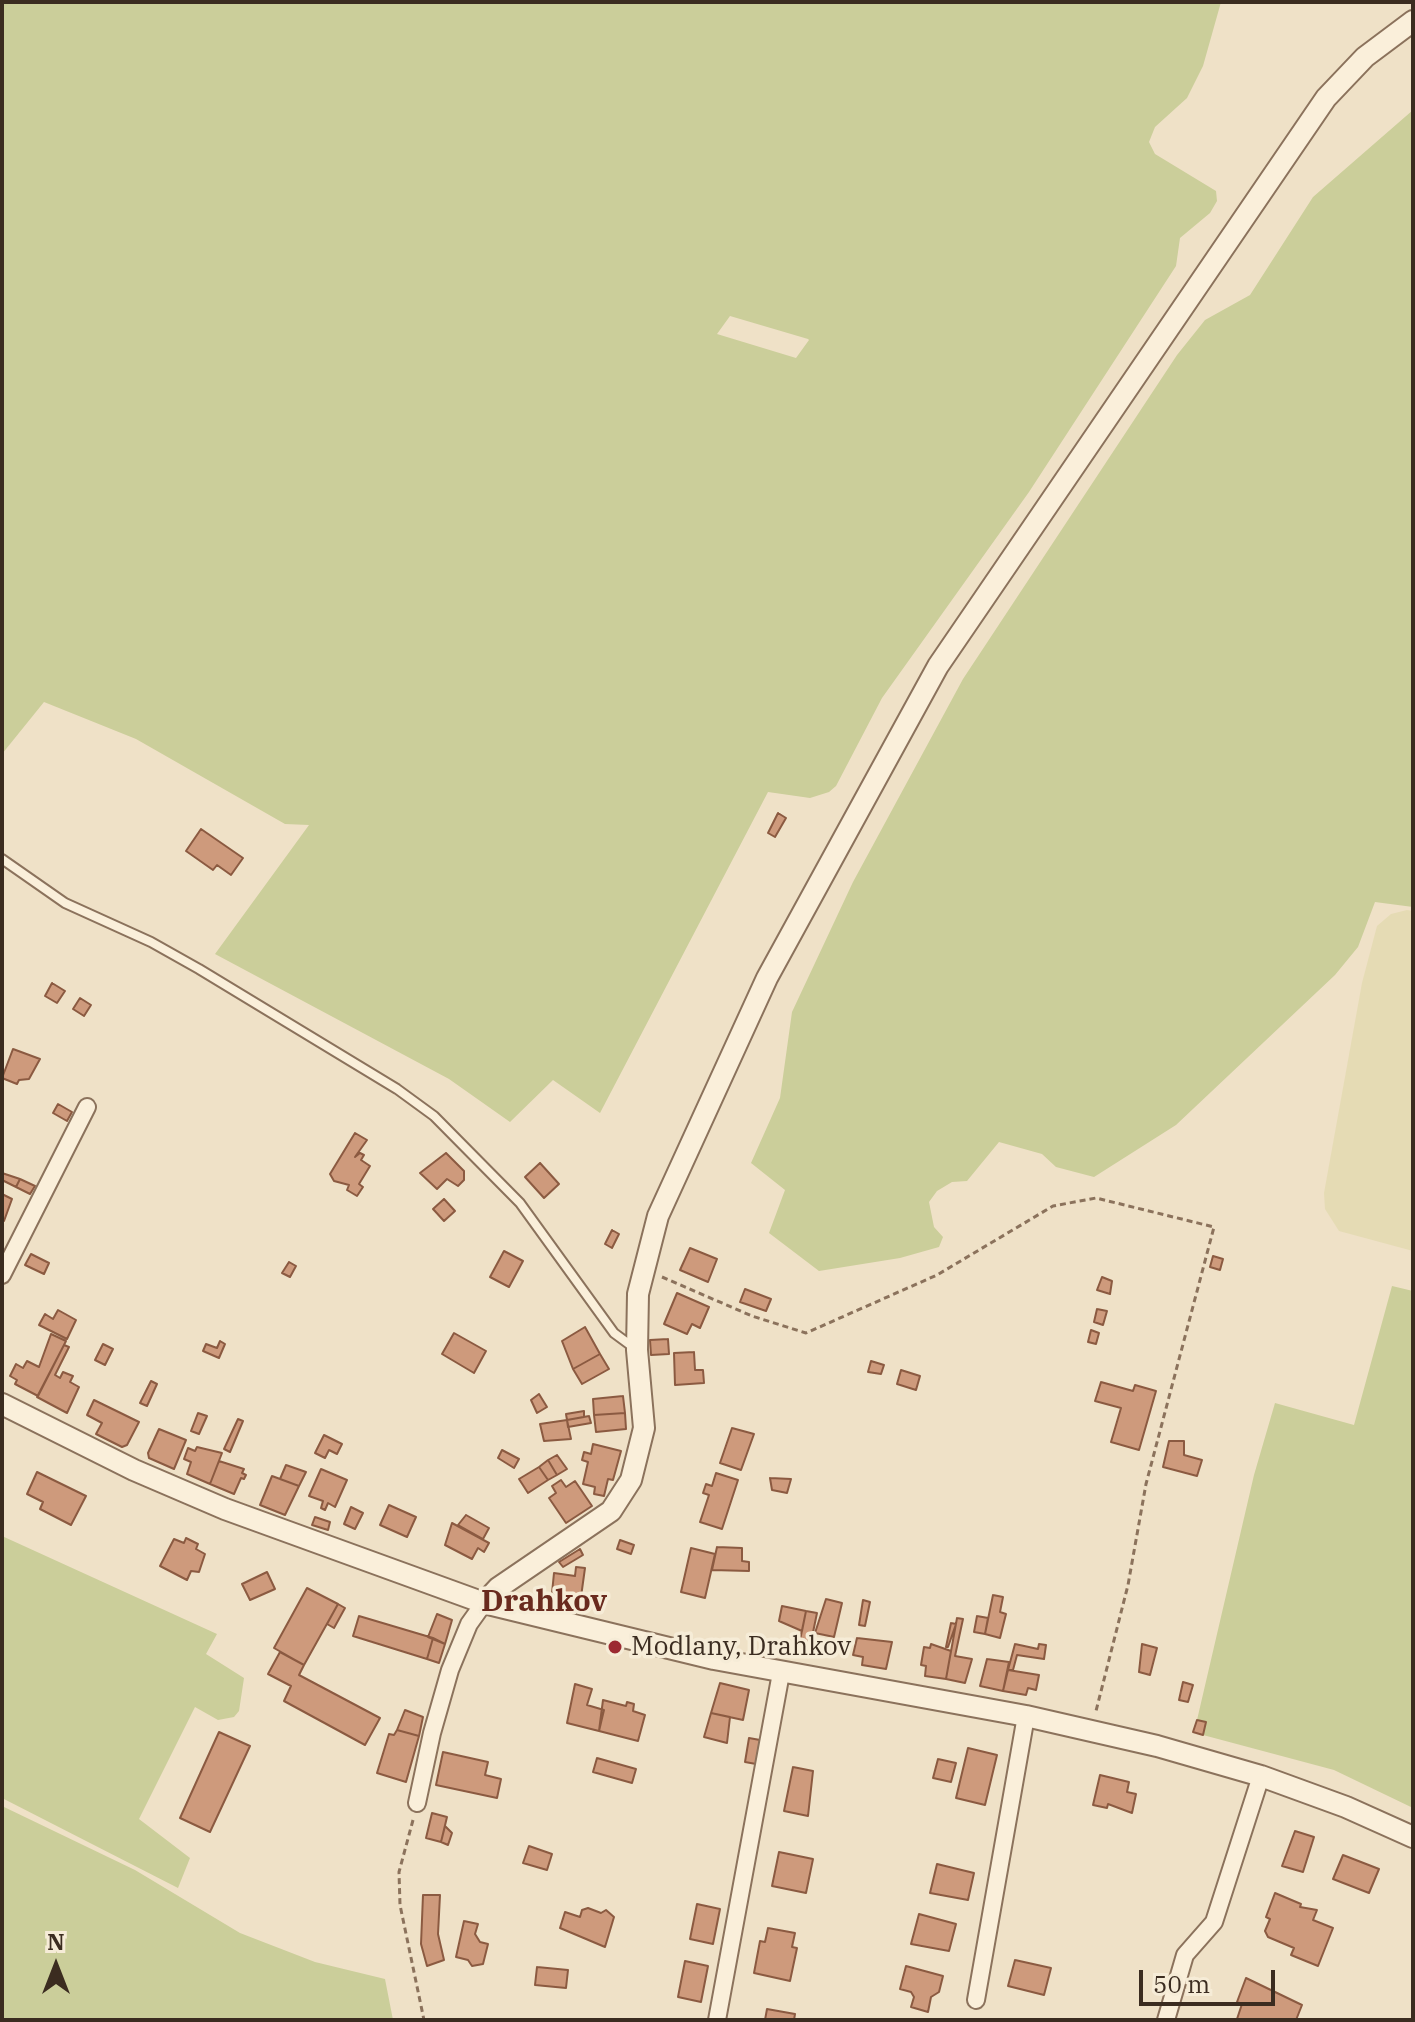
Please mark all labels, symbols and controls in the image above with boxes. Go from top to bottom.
district label: Drahkov [481,1584,607,1620]
place label: Modlany, Drahkov [631,1631,851,1663]
marker: Modlany, Drahkov [606,1638,624,1656]
north arrow [16,1926,96,2006]
text: N [47,1927,65,1956]
scale bar [1143,1954,1279,2004]
text: 50 m [1153,1968,1210,2000]

